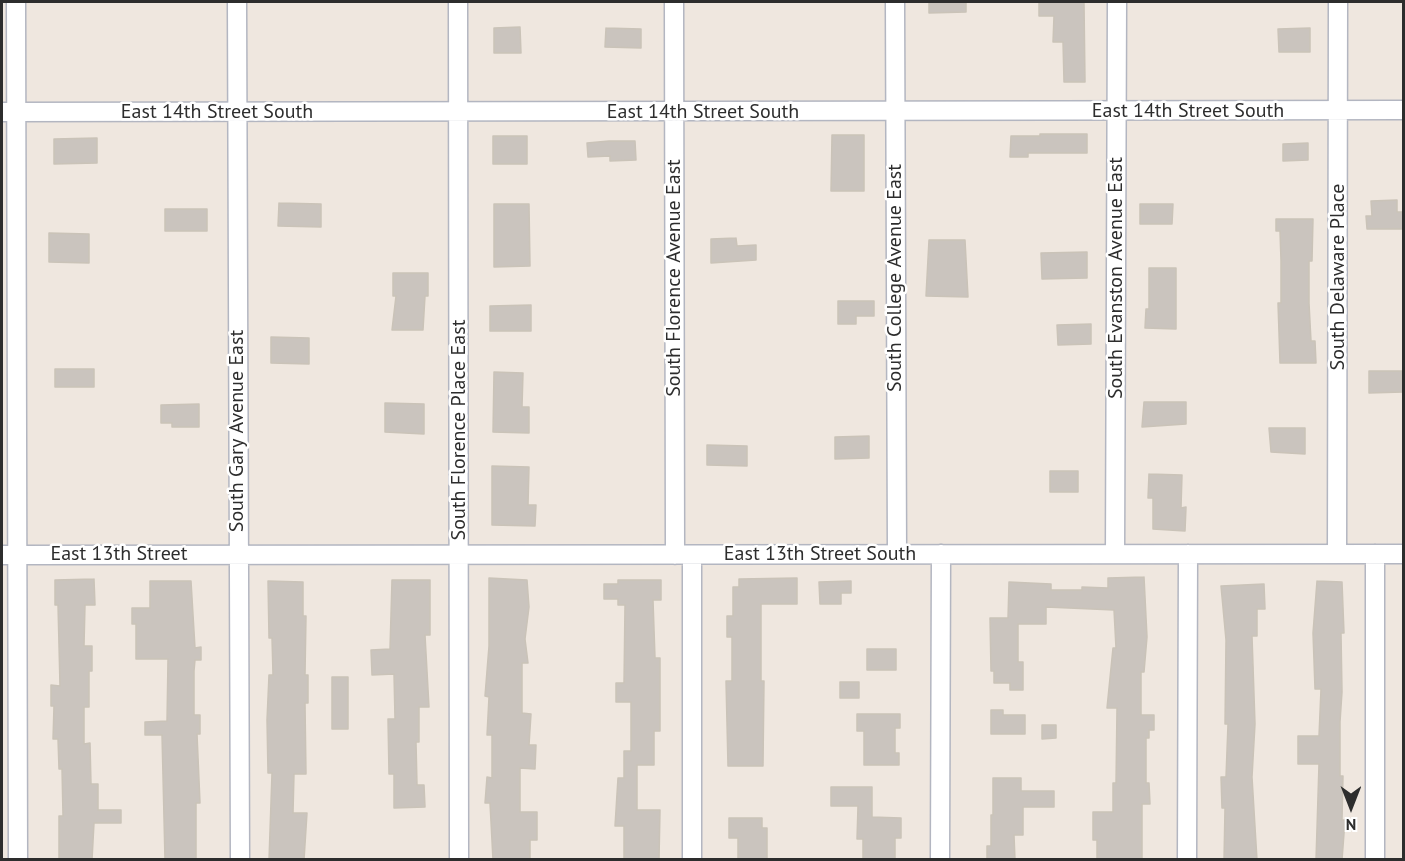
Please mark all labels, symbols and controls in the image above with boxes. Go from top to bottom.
street label: East 14th Street South [1092,99,1284,123]
street label: East 14th Street South [121,100,313,124]
street label: East 14th Street South [607,100,799,124]
street label: South Evanston Avenue East [1104,157,1128,399]
street label: South Florence Avenue East [662,159,686,397]
street label: South College Avenue East [883,164,907,392]
street label: South Delaware Place [1326,184,1350,370]
street label: South Florence Place East [447,320,471,540]
street label: South Gary Avenue East [225,330,249,532]
street label: East 13th Street [50,542,188,566]
street label: East 13th Street South [724,542,916,566]
north arrow [1321,777,1381,837]
text: N [1346,815,1356,835]

